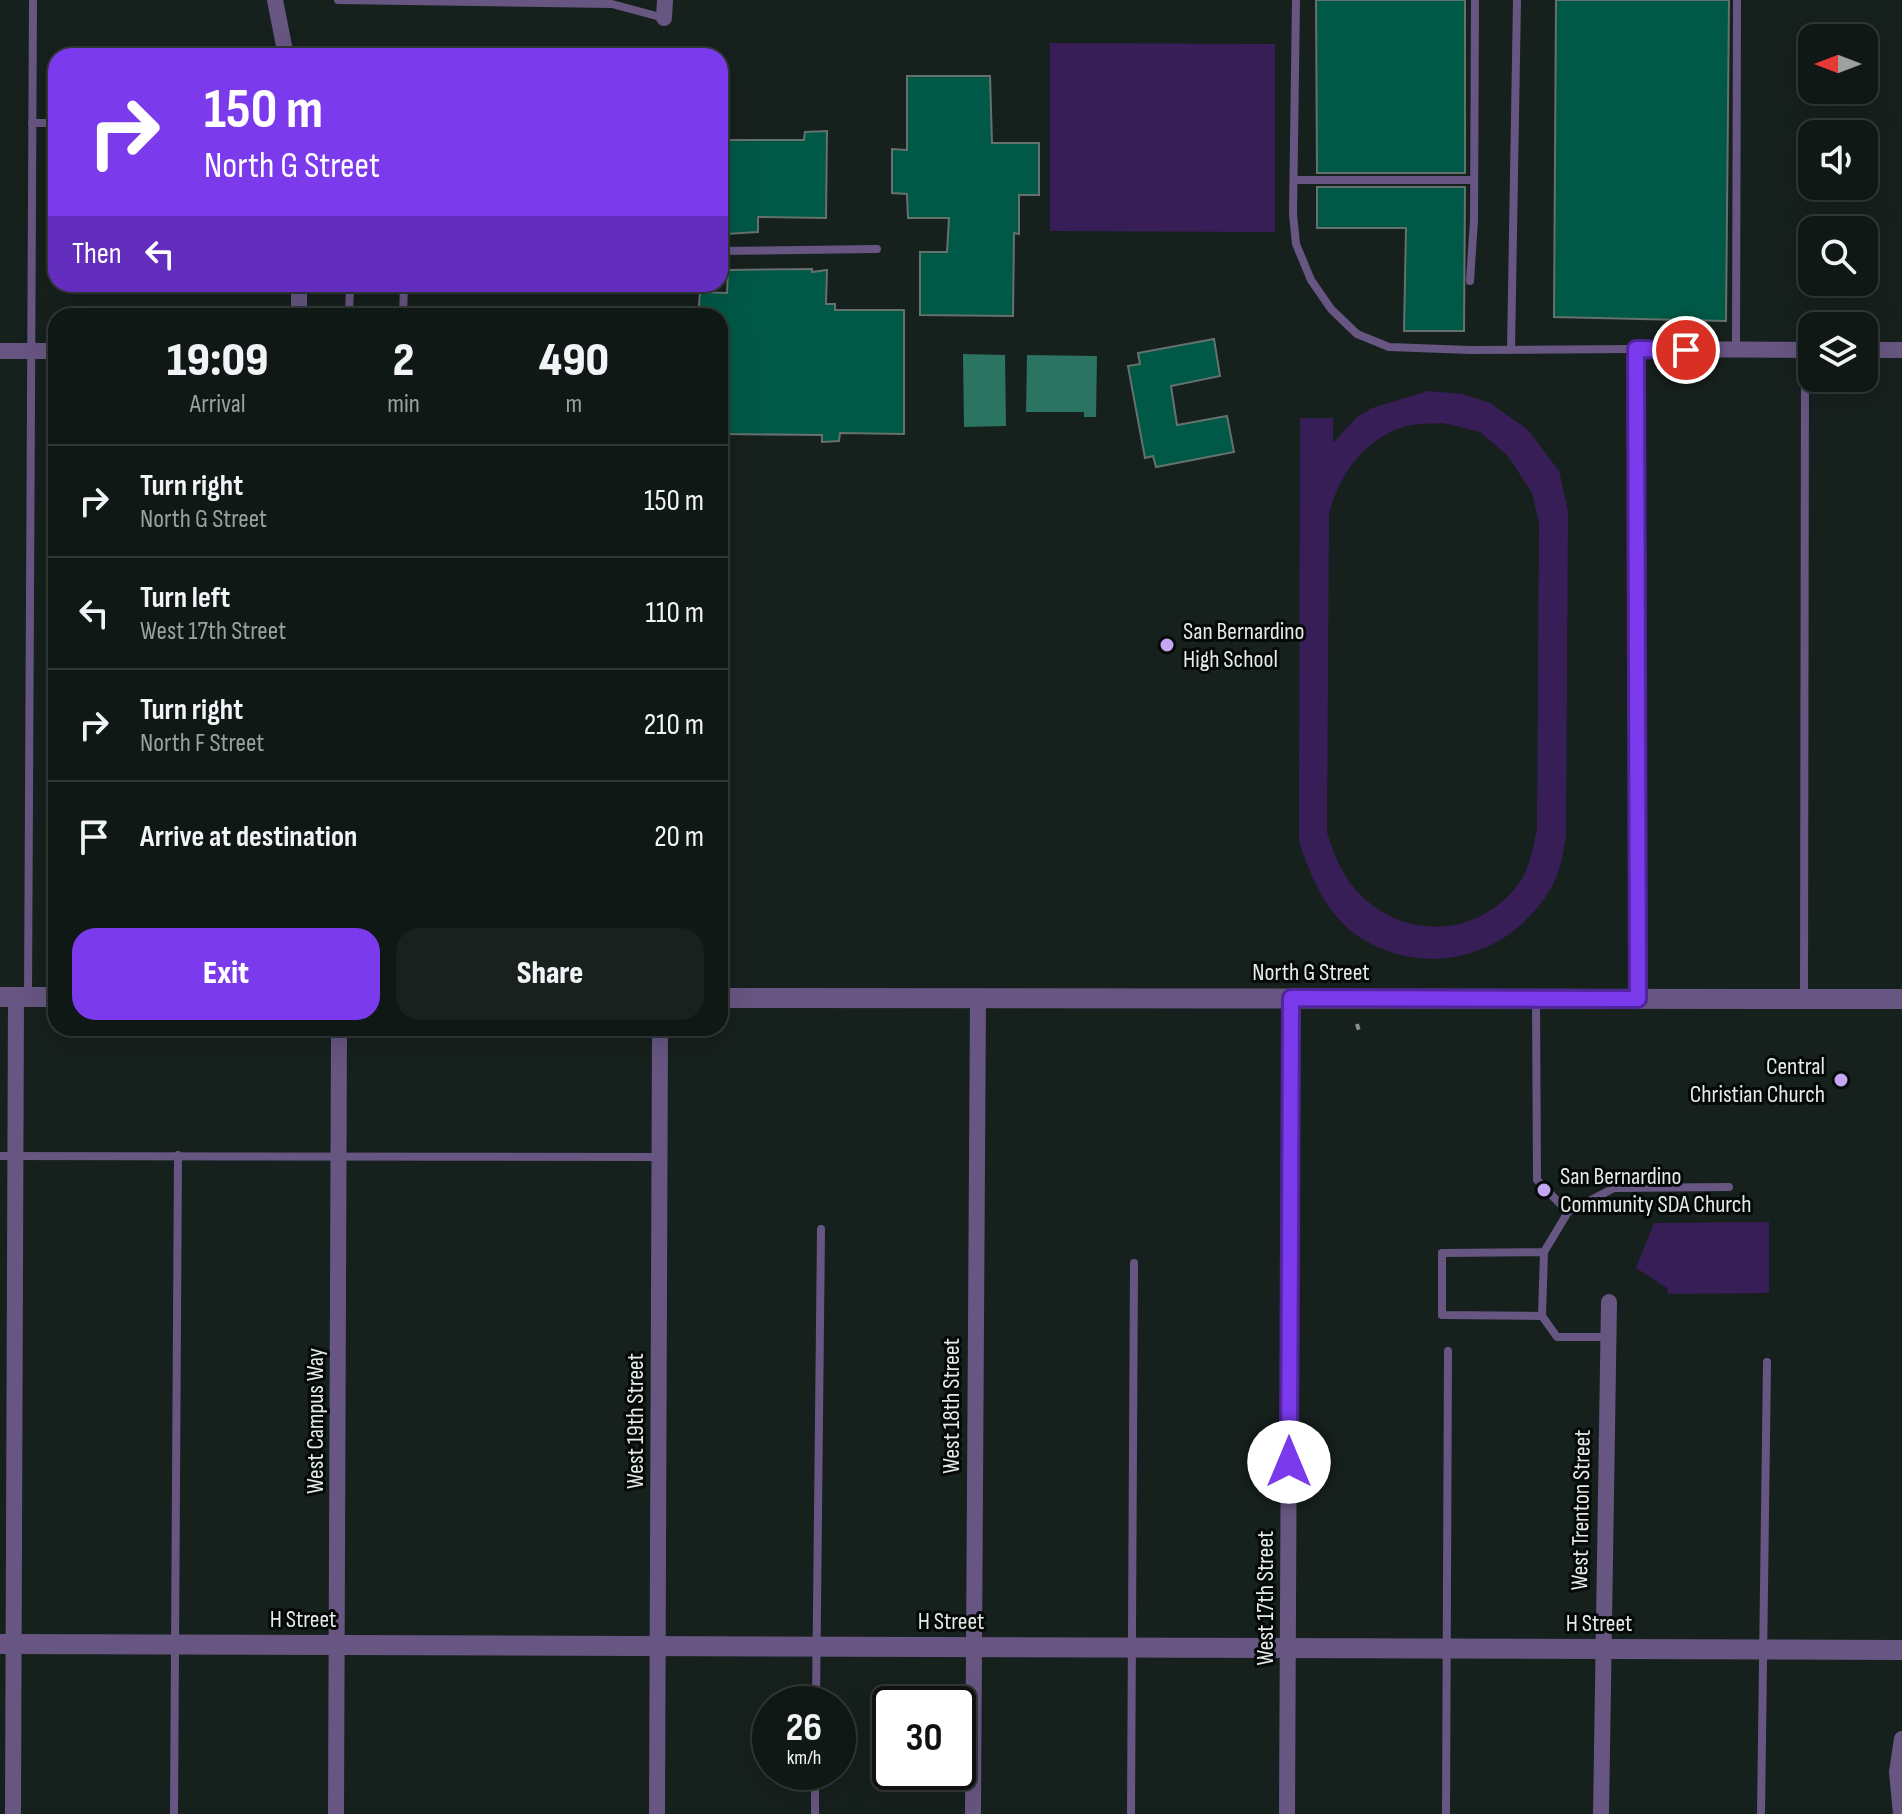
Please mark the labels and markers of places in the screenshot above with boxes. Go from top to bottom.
pin [1652,316,1720,384]
place label: San Bernardino High School [1183,617,1305,674]
marker: San Bernardino High School [1158,636,1176,654]
place label: Central Christian Church [1690,1052,1825,1109]
marker: Central Christian Church [1832,1071,1850,1089]
place label: San Bernardino Community SDA Church [1560,1162,1752,1219]
marker: San Bernardino Community SDA Church [1535,1181,1553,1199]

